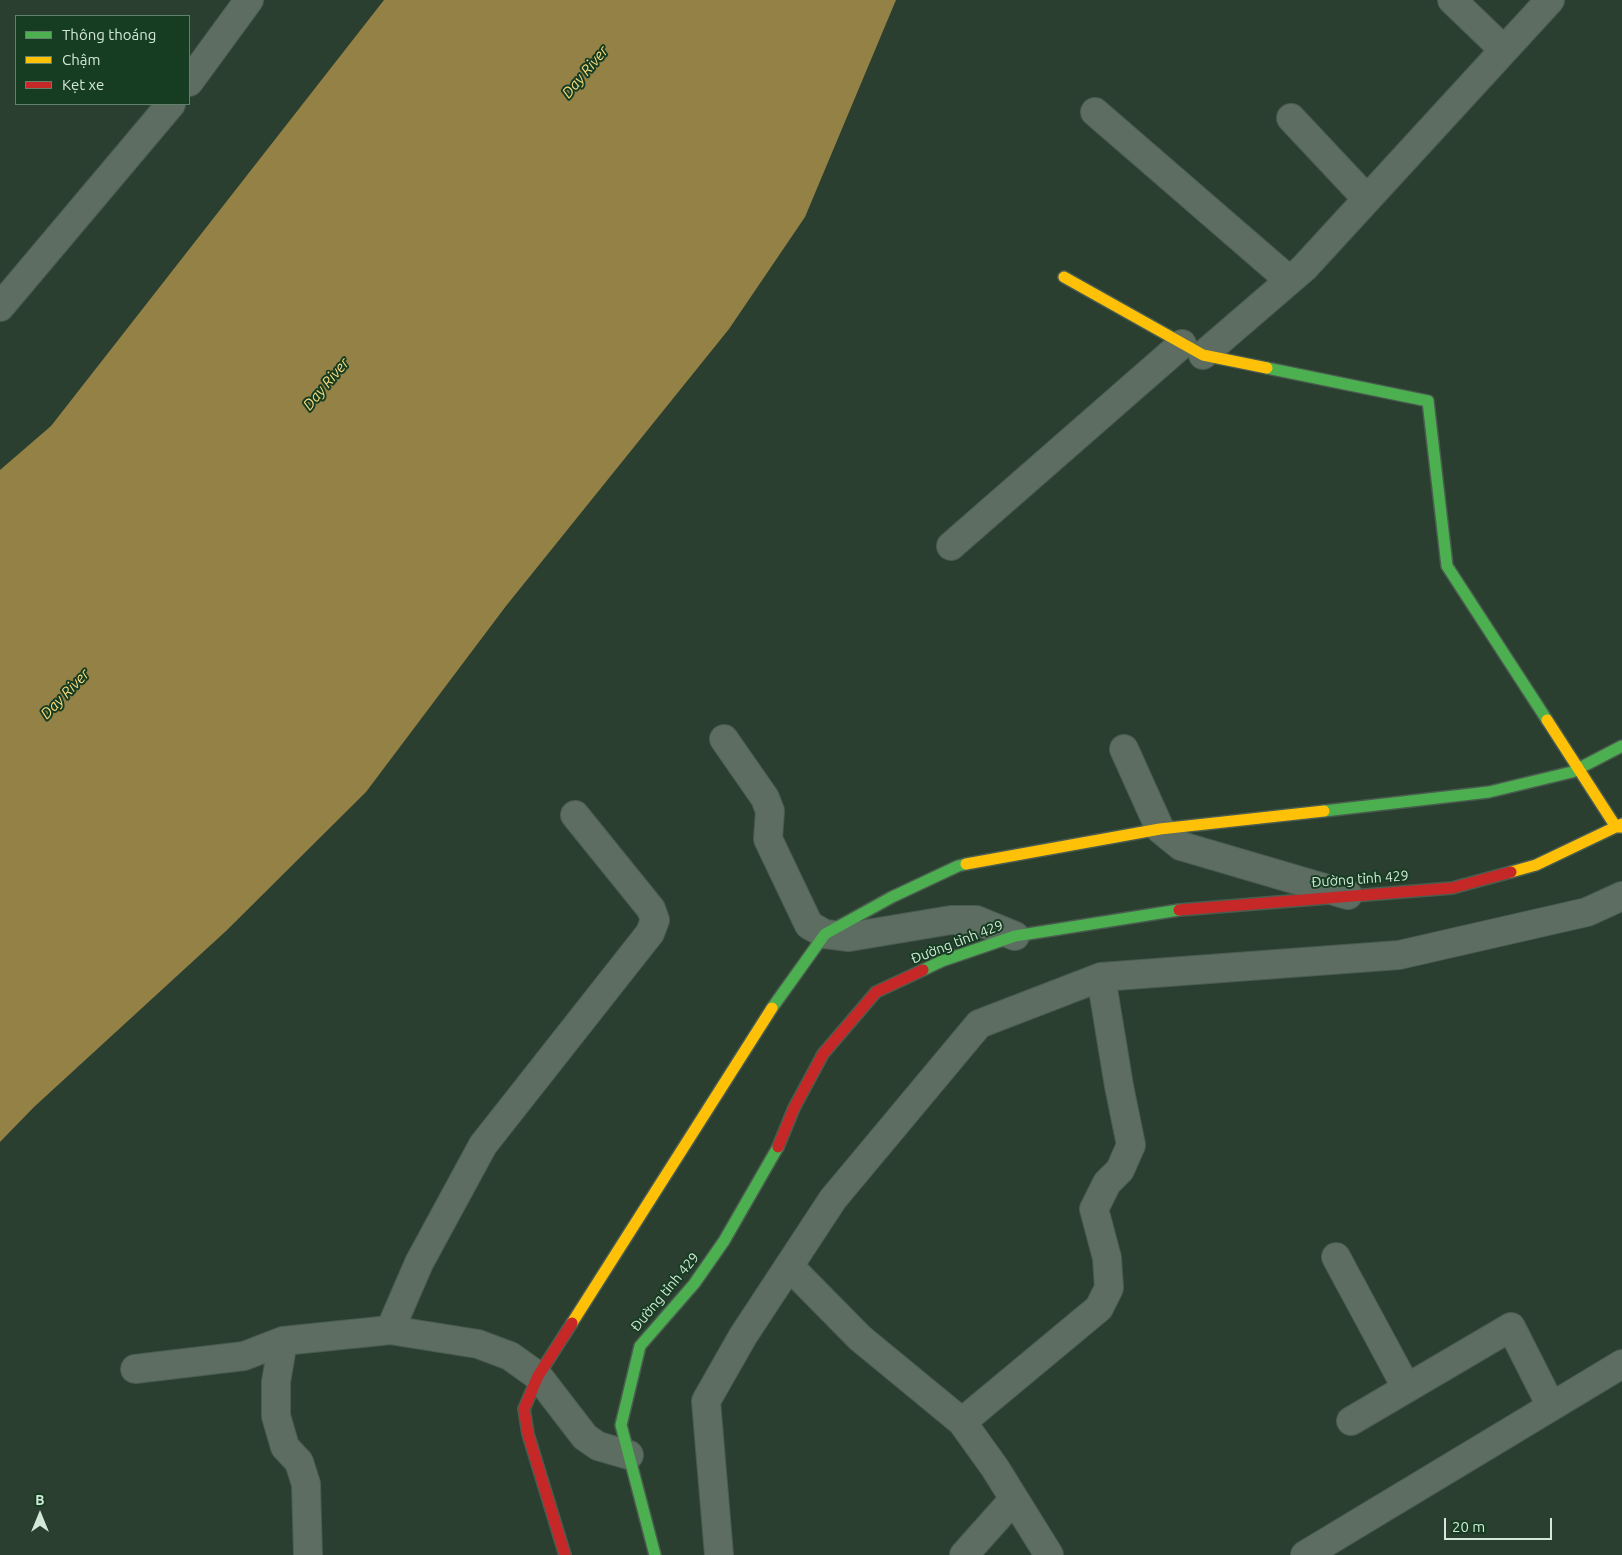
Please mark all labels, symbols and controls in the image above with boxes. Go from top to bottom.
legend [15,15,190,105]
text: Thông thoáng [62,26,156,43]
water label: Day River [558,42,612,102]
text: Chậm [62,51,100,68]
text: Kẹt xe [62,76,104,93]
water label: Day River [299,354,353,414]
water label: Day River [37,665,93,723]
street label: Đường tỉnh 429 [1311,867,1409,891]
street label: Đường tỉnh 429 [909,917,1005,967]
street label: Đường tỉnh 429 [627,1249,703,1335]
north arrow [15,1490,65,1540]
text: B [35,1492,45,1508]
scale bar [1447,1508,1554,1540]
text: 20 m [1452,1518,1485,1535]

